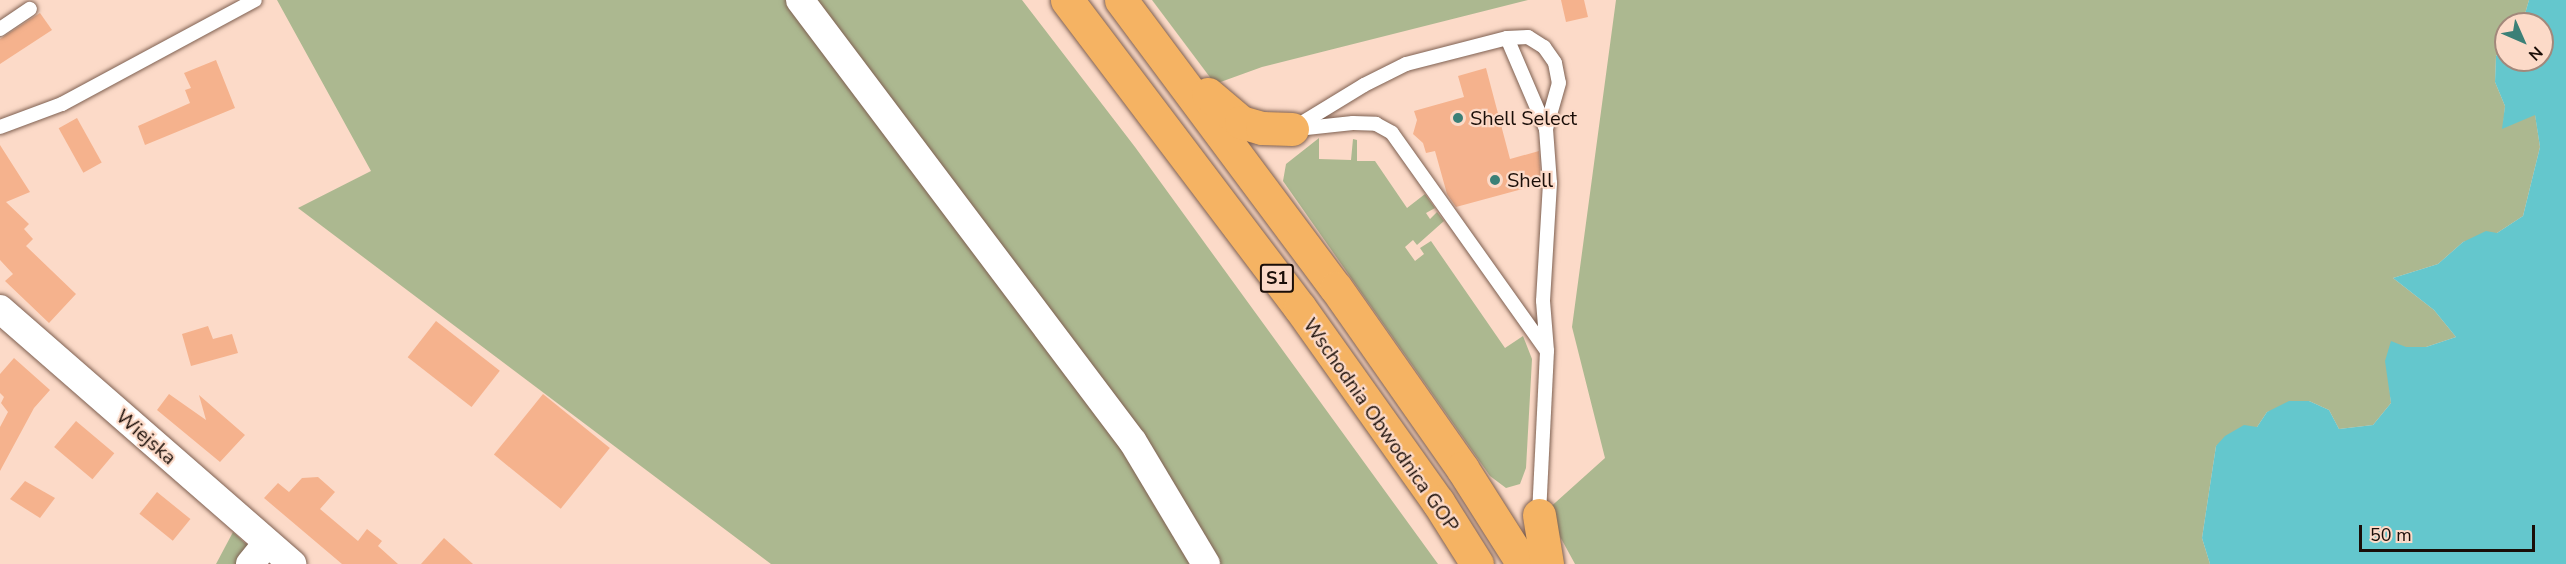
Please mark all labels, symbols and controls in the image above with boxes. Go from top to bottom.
north arrow [2494,12,2554,72]
text: N [2523,41,2547,65]
place label: Shell Select [1470,106,1577,130]
marker: Shell Select [1451,111,1465,125]
place label: Shell [1507,168,1553,192]
marker: Shell [1488,173,1502,187]
road number: S1 [1259,263,1295,293]
street label: Wschodnia Obwodnica GOP [1298,314,1464,536]
street label: Wiejska [111,404,181,470]
scale bar [2362,513,2538,551]
text: 50 m [2370,523,2412,547]

